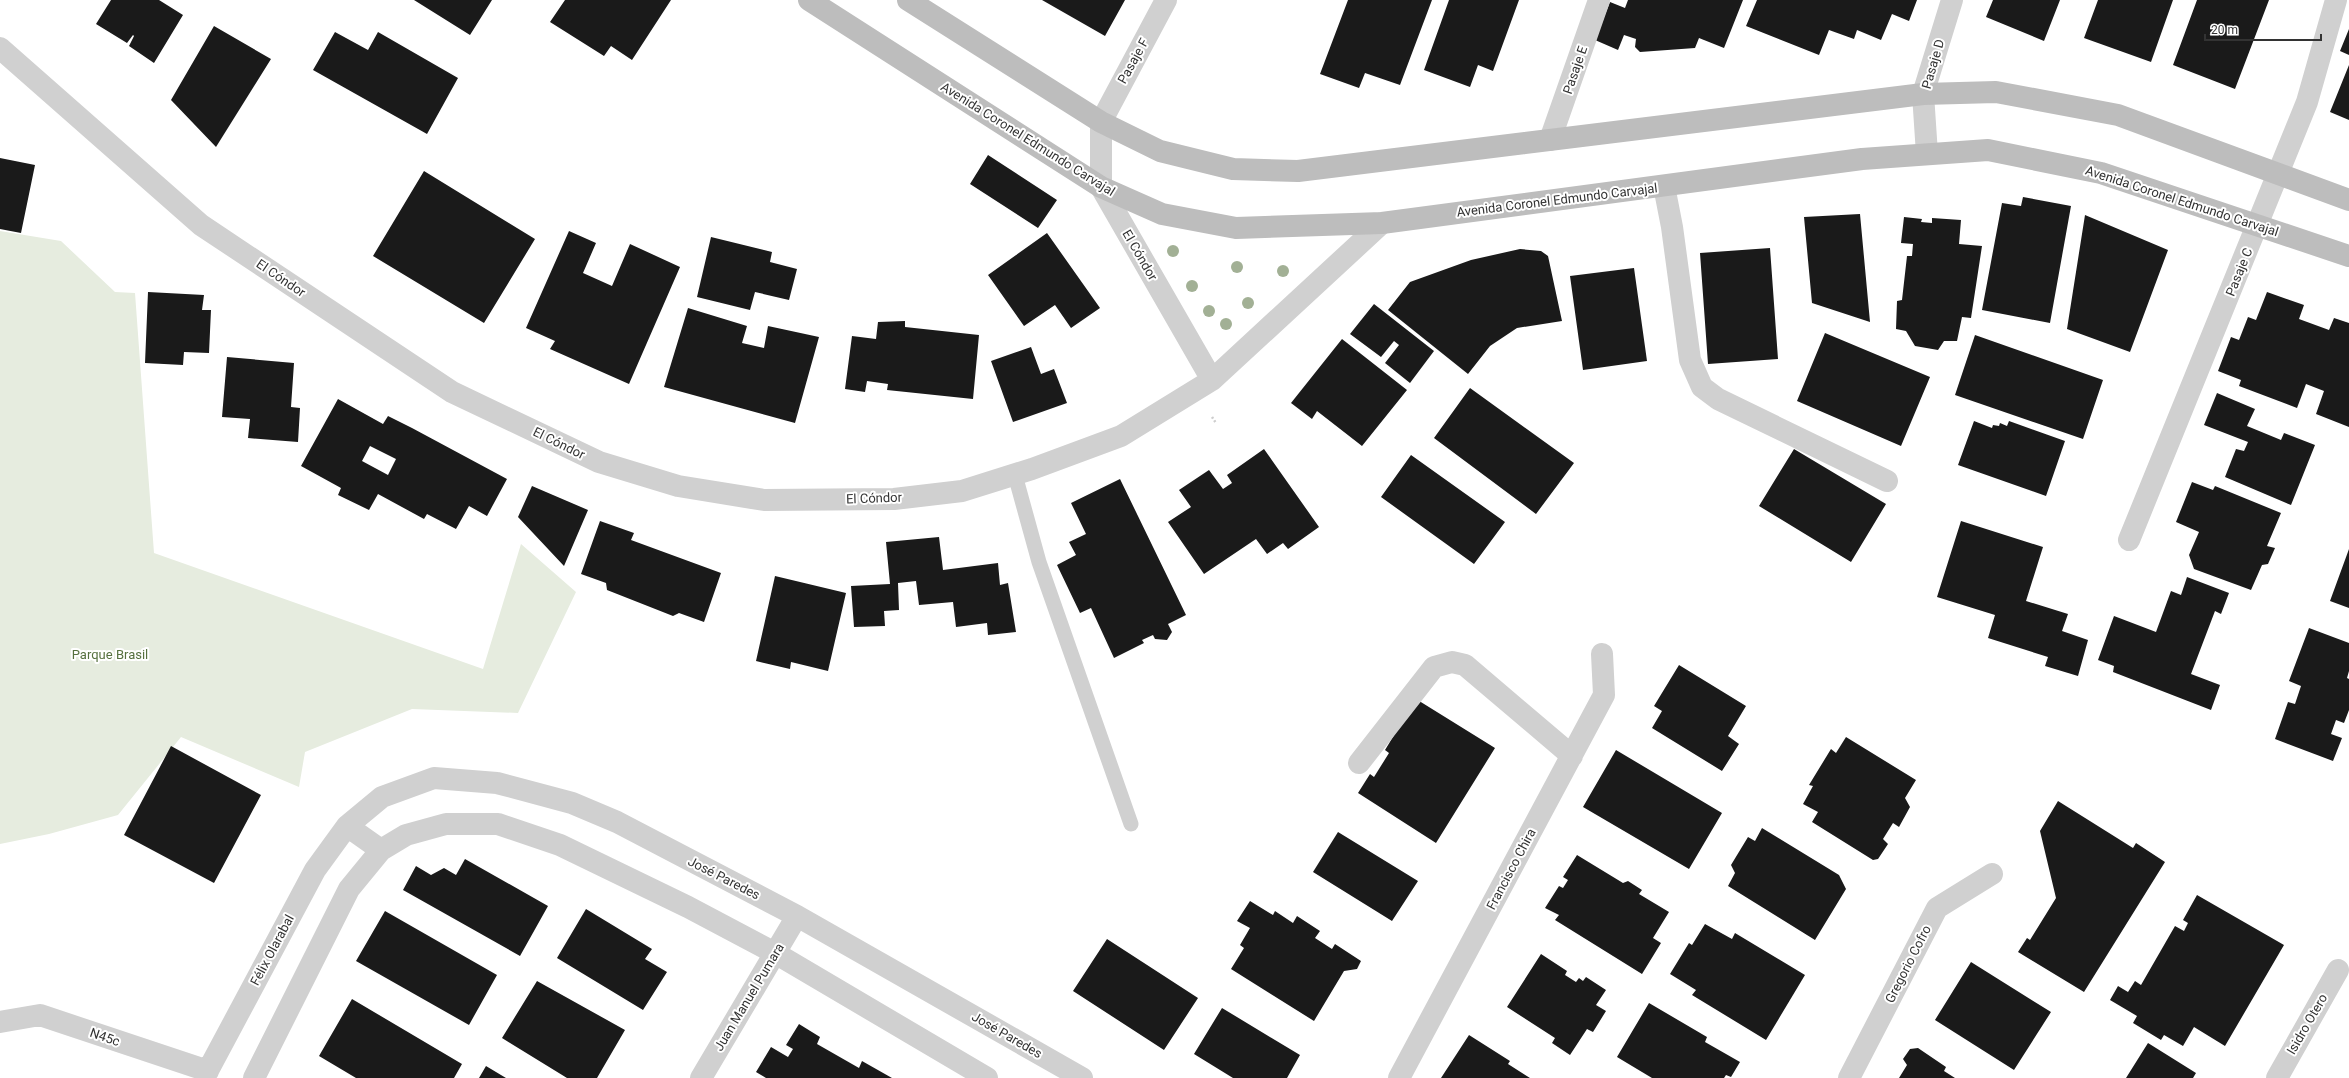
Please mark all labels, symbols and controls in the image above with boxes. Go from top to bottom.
scale bar [2205,16,2321,42]
text: 20 m [2211,23,2238,37]
street label: Pasaje F [1114,36,1152,86]
street label: Pasaje D [1919,38,1947,90]
street label: Pasaje E [1560,44,1590,96]
street label: Avenida Coronel Edmundo Carvajal [938,79,1118,199]
street label: Avenida Coronel Edmundo Carvajal [2084,163,2280,239]
street label: Avenida Coronel Edmundo Carvajal [1456,180,1658,220]
street label: El Cóndor [1120,227,1161,284]
street label: Pasaje C [2223,246,2255,298]
street label: El Cóndor [254,256,309,300]
street label: El Cóndor [531,424,588,462]
street label: El Cóndor [846,490,903,506]
park label: Parque Brasil [72,647,148,662]
street label: Francisco Chira [1483,826,1539,912]
street label: José Paredes [686,853,763,903]
street label: Félix Olarabal [247,912,297,988]
street label: Gregorio Cofro [1882,923,1934,1005]
street label: Juan Manuel Pumara [711,940,787,1054]
street label: Isidro Otero [2284,991,2330,1057]
street label: José Paredes [969,1009,1045,1061]
street label: N45c [88,1025,122,1049]

